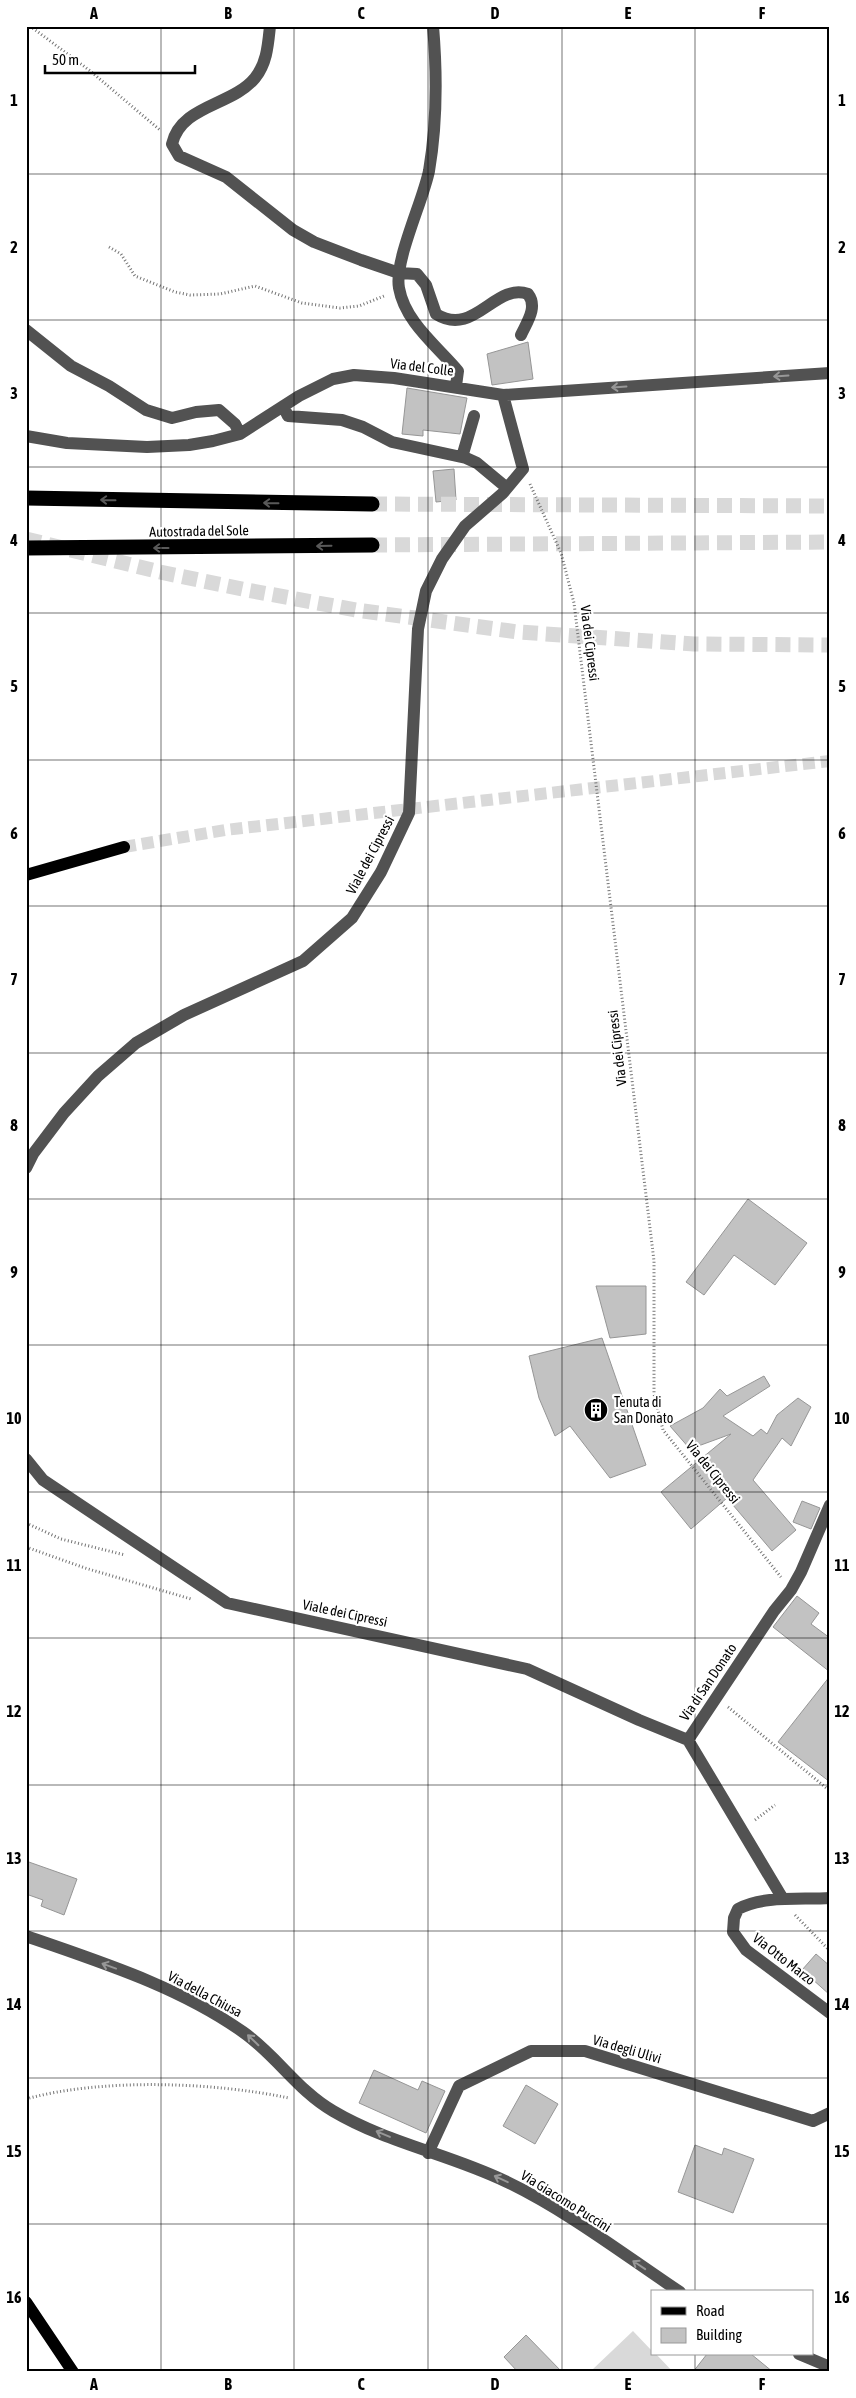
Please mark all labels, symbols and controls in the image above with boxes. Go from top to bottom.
text: A [89,4,98,22]
text: B [224,4,232,22]
text: C [357,4,365,22]
text: D [491,4,500,22]
text: E [625,4,632,22]
text: F [759,4,766,22]
scale bar [45,42,195,74]
text: 50 m [52,51,79,68]
text: 1 [10,91,18,109]
text: 1 [838,91,846,109]
text: 2 [10,238,18,256]
text: 2 [838,238,846,256]
street label: Via del Colle [389,355,455,379]
one-way arrow [773,371,789,381]
one-way arrow [611,382,627,392]
text: 3 [10,384,18,402]
text: 3 [838,384,846,402]
one-way arrow [101,495,117,505]
one-way arrow [263,498,279,508]
street label: Autostrada del Sole [149,522,249,540]
text: 4 [9,531,18,549]
text: 4 [837,531,846,549]
one-way arrow [316,541,332,551]
one-way arrow [154,543,170,553]
street label: Via dei Cipressi [577,604,603,682]
text: 5 [10,677,18,695]
text: 5 [838,677,846,695]
street label: Viale dei Cipressi [343,813,397,897]
text: 6 [10,824,18,842]
text: 6 [838,824,846,842]
text: 7 [10,970,18,988]
text: 7 [838,970,846,988]
street label: Via dei Cipressi [604,1009,630,1087]
text: 8 [10,1116,18,1134]
text: 8 [838,1116,846,1134]
text: 9 [10,1263,18,1281]
text: 9 [838,1263,846,1281]
place label: Tenuta di San Donato [614,1394,673,1426]
building icon: Tenuta di San Donato [583,1397,609,1423]
text: 10 [6,1409,22,1427]
text: 10 [834,1409,850,1427]
street label: Via dei Cipressi [683,1437,743,1507]
text: 11 [6,1556,22,1574]
text: 11 [834,1556,850,1574]
street label: Viale dei Cipressi [301,1596,389,1630]
street label: Via di San Donato [676,1640,740,1724]
text: 12 [6,1702,22,1720]
text: 12 [834,1702,850,1720]
text: 13 [6,1849,22,1867]
text: 13 [834,1849,850,1867]
street label: Via Otto Marzo [750,1930,818,1988]
one-way arrow [102,1961,117,1970]
street label: Via della Chiusa [165,1968,245,2020]
text: 14 [6,1995,22,2013]
text: 14 [834,1995,850,2013]
street label: Via degli Ulivi [591,2032,663,2066]
one-way arrow [246,2034,259,2046]
one-way arrow [376,2129,391,2139]
text: 15 [6,2142,22,2160]
text: 15 [834,2142,850,2160]
street label: Via Giacomo Puccini [518,2167,614,2235]
one-way arrow [494,2174,509,2184]
one-way arrow [632,2260,646,2270]
text: 16 [6,2288,22,2306]
text: 16 [834,2288,850,2306]
legend [651,2290,814,2356]
text: Road [696,2302,725,2319]
text: Building [696,2326,742,2343]
text: A [89,2375,98,2393]
text: B [224,2375,232,2393]
text: C [357,2375,365,2393]
text: D [491,2375,500,2393]
text: E [625,2375,632,2393]
text: F [759,2375,766,2393]

